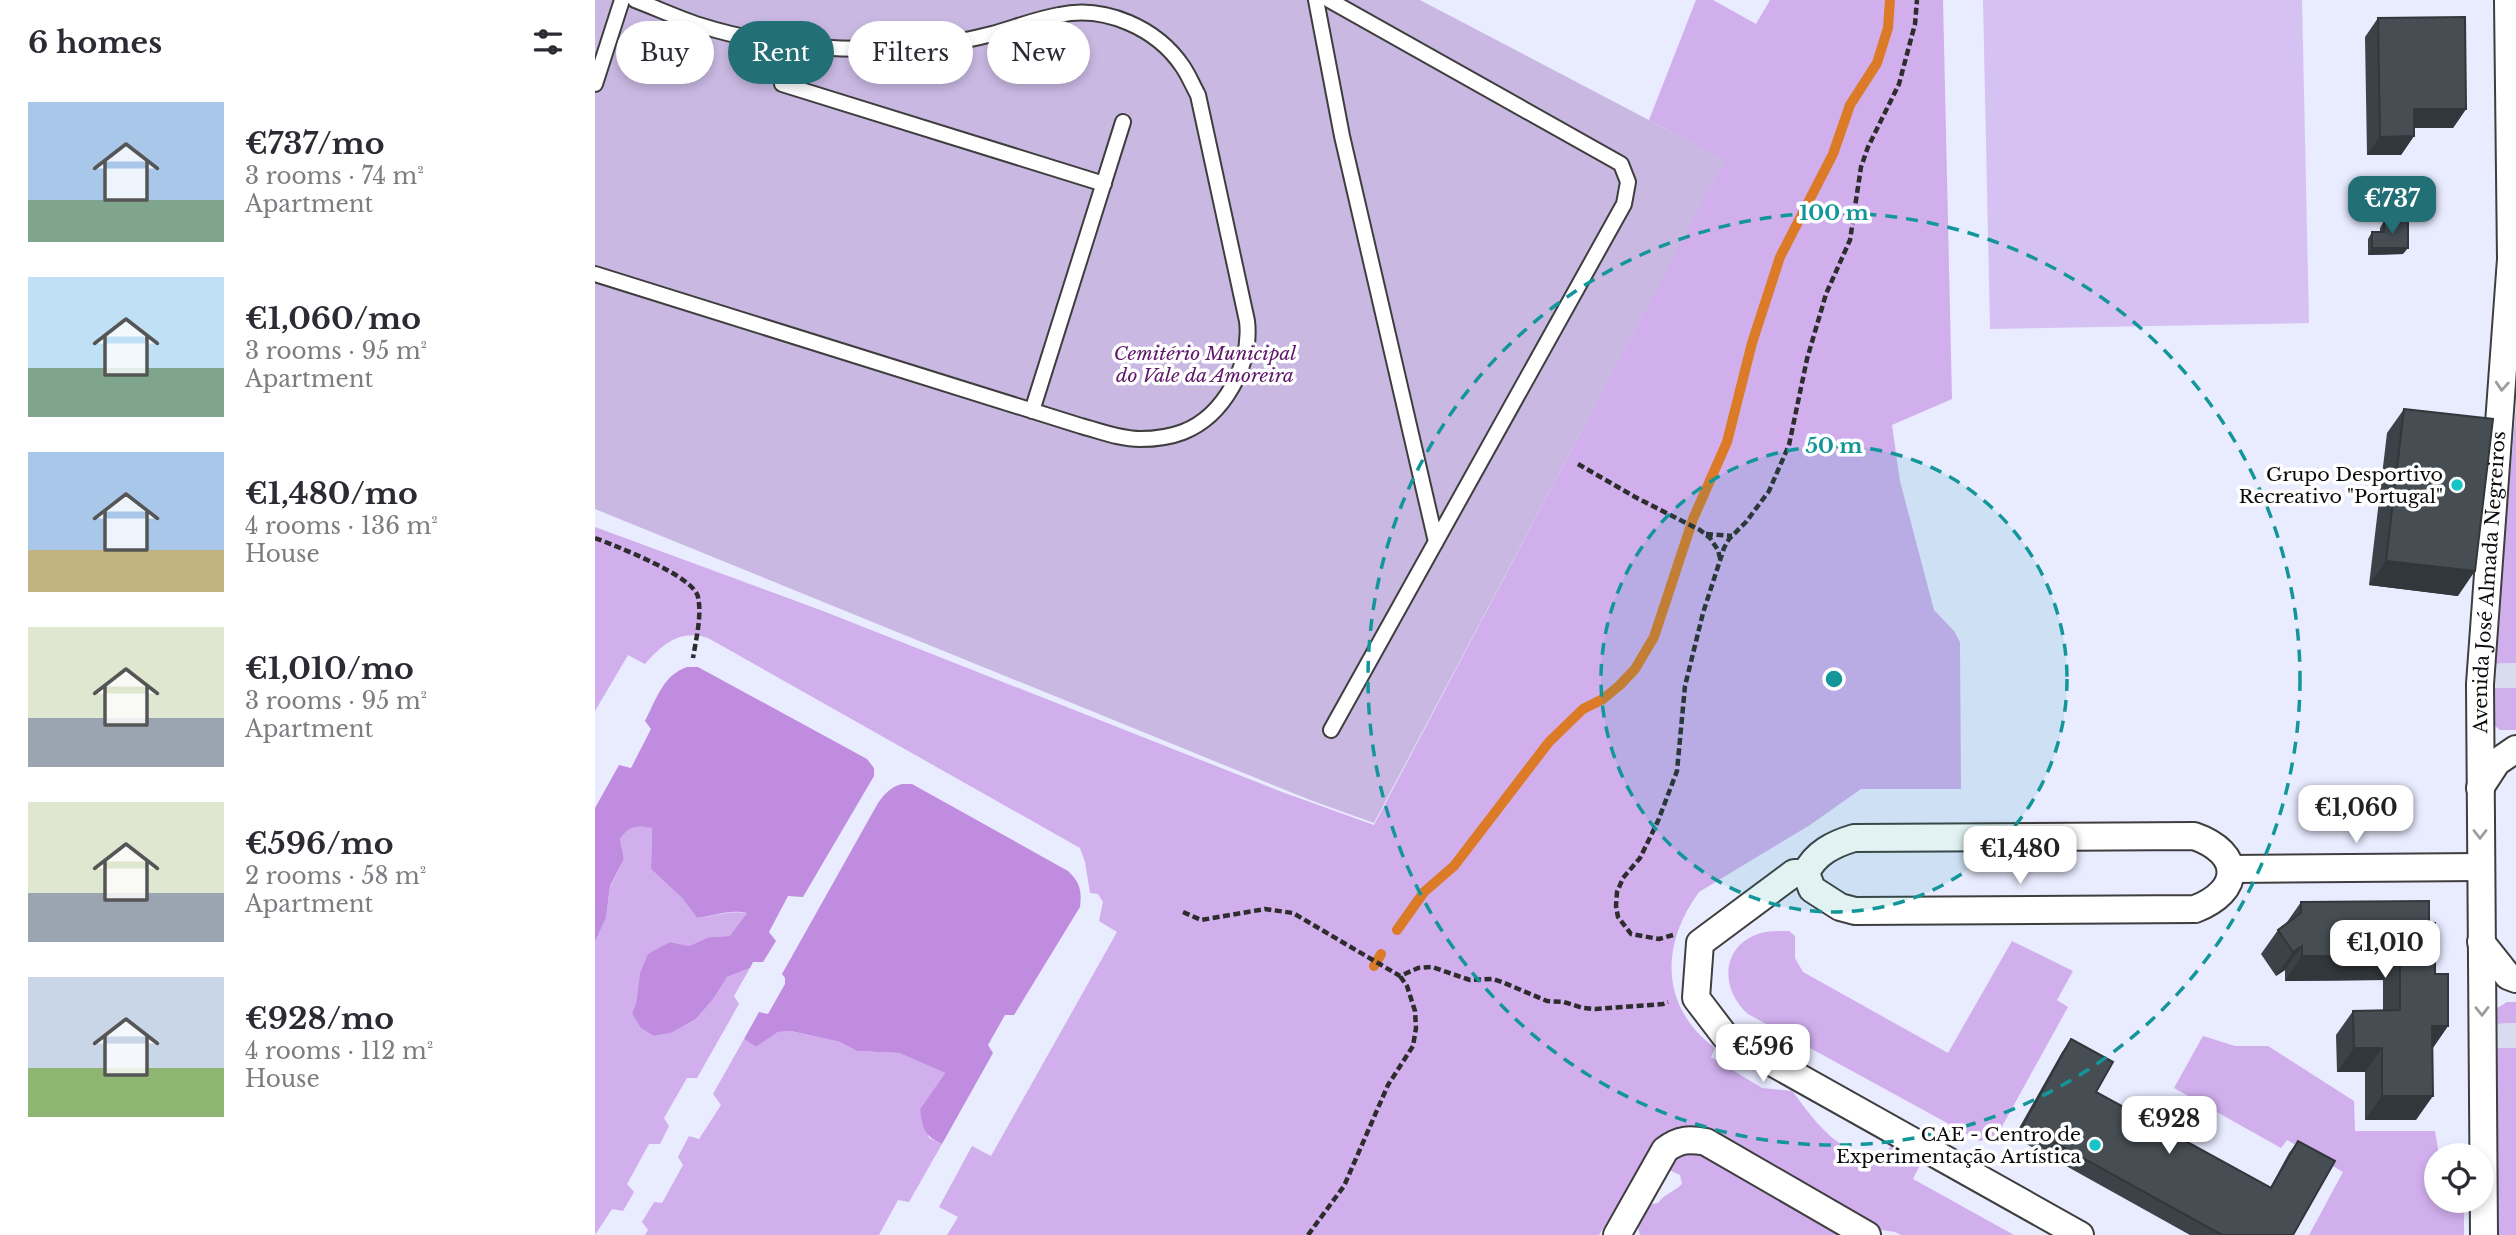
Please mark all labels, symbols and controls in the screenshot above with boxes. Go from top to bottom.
chip: Buy [616,21,714,84]
chip: Rent [728,21,834,84]
chip: Filters [848,21,973,84]
chip: New [987,21,1090,84]
icon: filters [529,23,567,61]
text: 6 homes [28,24,162,61]
text: €737/mo [245,125,385,162]
icon: home [84,130,168,214]
text: 3 rooms · 74 m² [245,162,424,190]
pin: €737 [2351,176,2433,236]
text: €737 [2364,185,2420,213]
text: Apartment [245,190,373,218]
text: 100 m [1799,200,1869,226]
text: €1,060/mo [245,300,421,337]
icon: home [84,305,168,389]
text: 3 rooms · 95 m² [245,337,427,365]
park label: Cemitério Municipal do Vale da Amoreira [1114,342,1296,387]
text: Apartment [245,365,373,393]
one-way arrow [2494,381,2509,392]
street label: Avenida José Almada Negreiros [2469,430,2510,735]
text: 50 m [1805,433,1863,459]
place label: Grupo Desportivo Recreativo "Portugal" [2239,463,2443,508]
text: €1,480/mo [245,475,418,512]
marker: Grupo Desportivo Recreativo "Portugal" [2449,477,2465,493]
icon: home [84,480,168,564]
text: 4 rooms · 136 m² [245,512,438,540]
text: House [245,540,320,568]
text: €1,010/mo [245,650,414,687]
icon: home [84,655,168,739]
centre of rings [1822,667,1846,691]
text: 3 rooms · 95 m² [245,687,427,715]
text: Apartment [245,715,373,743]
pin: €1,060 [2299,786,2413,845]
text: €1,060 [2314,794,2398,822]
text: €596/mo [245,825,393,862]
pin: €1,480 [1963,826,2077,886]
one-way arrow [2472,829,2488,839]
icon: home [84,830,168,914]
text: €1,480 [1980,835,2060,863]
text: 2 rooms · 58 m² [245,862,426,890]
text: Apartment [245,890,373,918]
pin: €1,010 [2328,920,2442,980]
text: €1,010 [2346,929,2424,957]
text: €928/mo [245,1000,394,1037]
icon: home [84,1005,168,1089]
one-way arrow [2474,1005,2489,1016]
pin: €596 [1722,1024,1804,1084]
text: €596 [1732,1033,1794,1061]
text: 4 rooms · 112 m² [245,1037,433,1065]
text: House [245,1065,320,1093]
pin: €928 [2128,1096,2210,1156]
text: €928 [2138,1105,2200,1133]
place label: CAE - Centro de Experimentação Artística [1836,1123,2081,1168]
marker: CAE - Centro de Experimentação Artística [2087,1137,2103,1153]
map controls [2424,1143,2494,1213]
button: locate [2424,1143,2494,1213]

